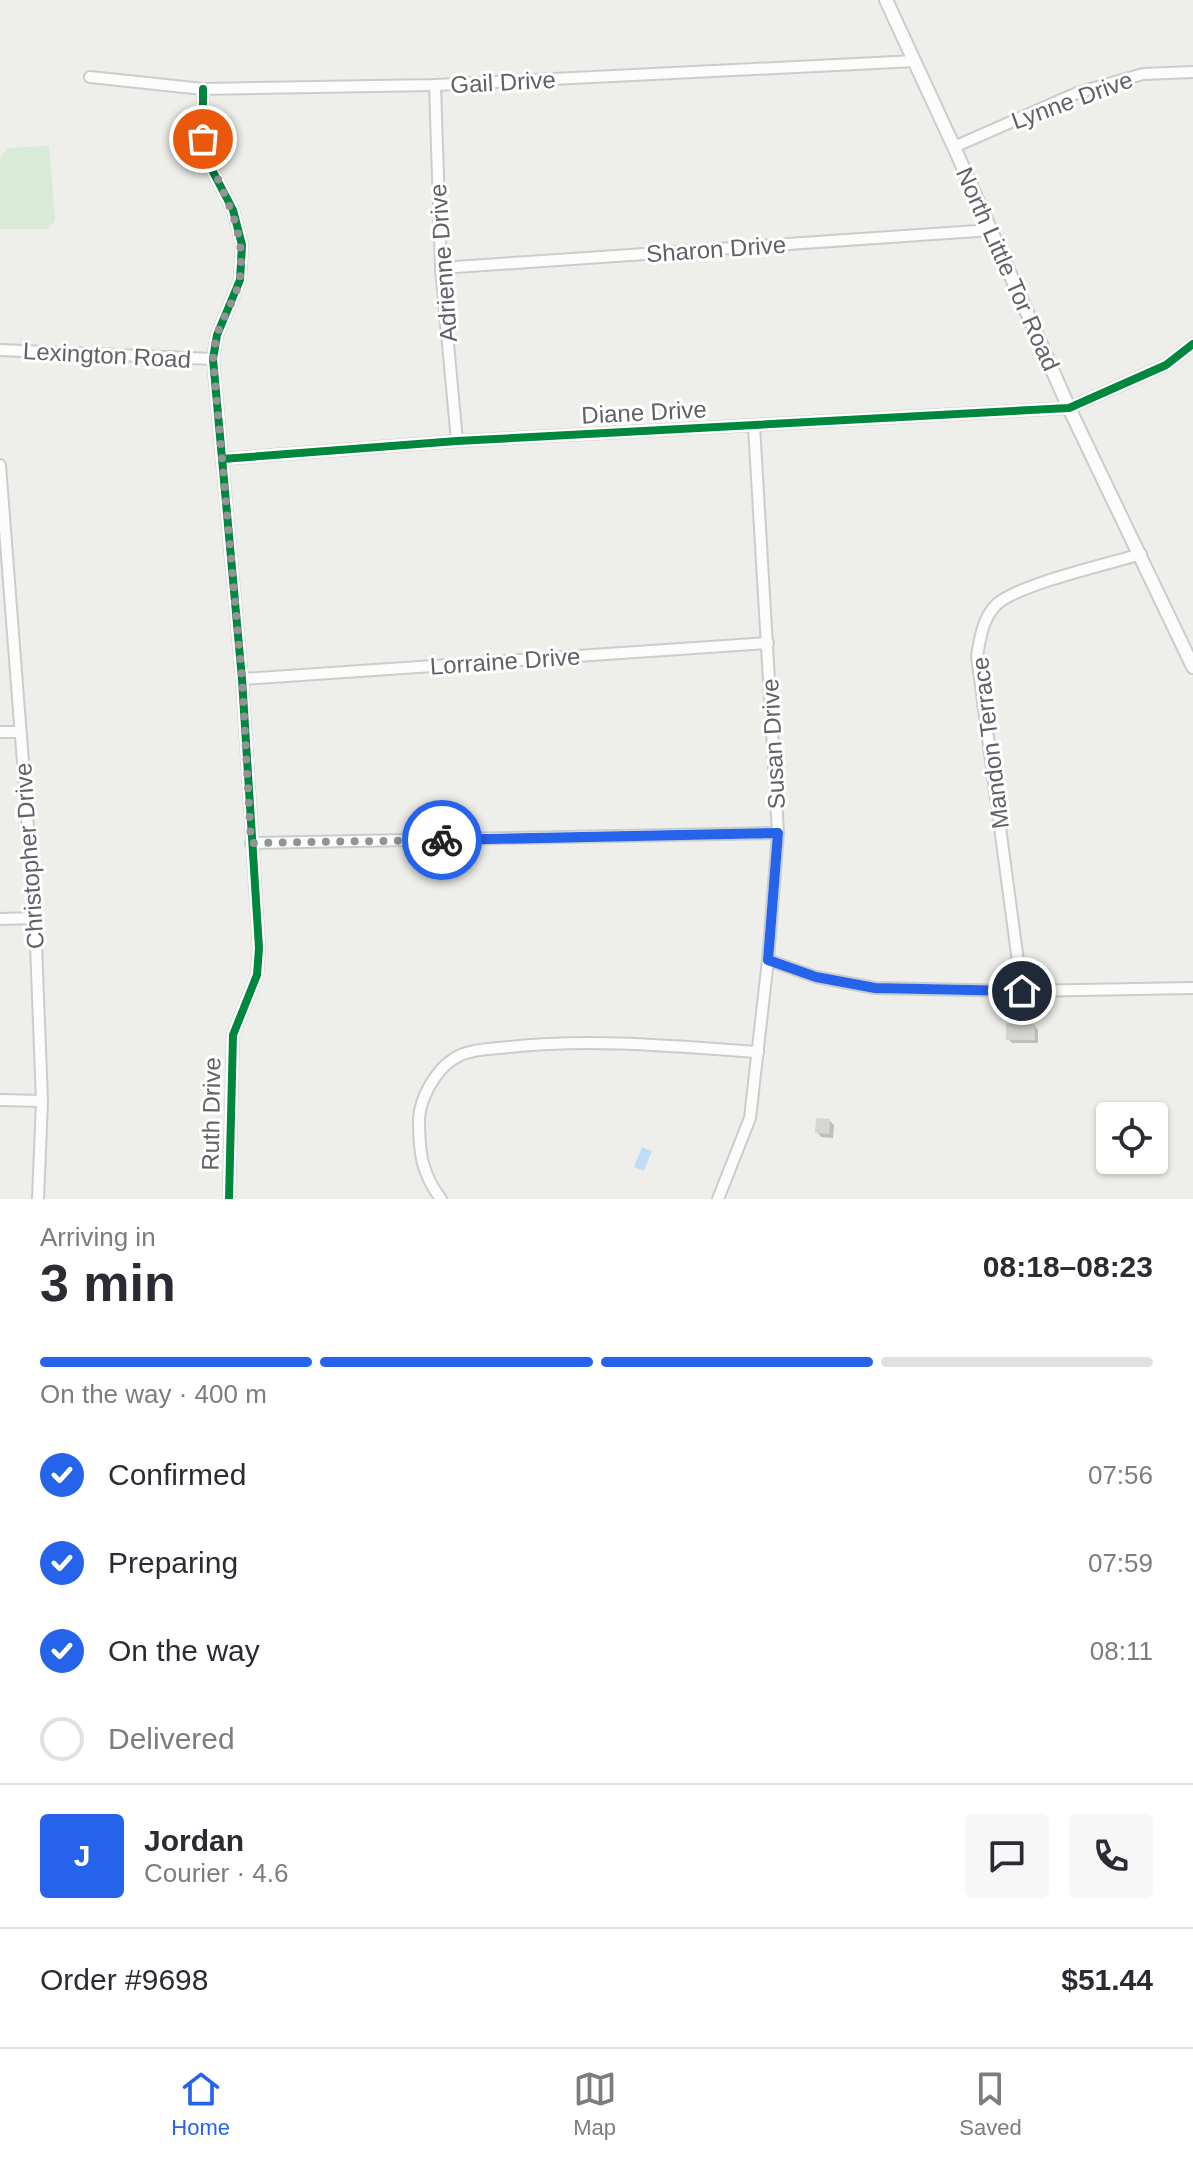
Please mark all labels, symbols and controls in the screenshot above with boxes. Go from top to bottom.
street label: Gail Drive [450,66,556,98]
street label: Lynne Drive [1008,66,1136,134]
pin [169,105,237,173]
icon: bag [181,117,225,161]
street label: North Little Tor Road [951,163,1065,375]
street label: Adrienne Drive [424,183,462,343]
street label: Sharon Drive [645,231,787,267]
street label: Lexington Road [22,337,192,373]
street label: Diane Drive [581,395,707,429]
street label: Lorraine Drive [429,642,581,680]
street label: Mandon Terrace [966,655,1014,831]
street label: Susan Drive [756,678,790,810]
street label: Christopher Drive [9,762,49,950]
courier [402,800,482,880]
icon: bike [420,818,464,862]
pin [988,957,1056,1025]
icon: home [1000,969,1044,1013]
street label: Ruth Drive [197,1057,225,1171]
map controls [1096,1102,1168,1174]
button: locate [1096,1102,1168,1174]
text: Arriving in [40,1222,156,1252]
text: 08:18–08:23 [983,1250,1153,1283]
text: 3 min [40,1254,176,1312]
text: On the way · 400 m [40,1379,267,1409]
icon: check [40,1453,84,1497]
text: Confirmed [108,1458,246,1491]
text: 07:56 [1088,1460,1153,1490]
icon: check [40,1541,84,1585]
text: Preparing [108,1546,238,1579]
text: 07:59 [1088,1548,1153,1578]
icon: check [40,1629,84,1673]
text: On the way [108,1634,260,1667]
text: 08:11 [1090,1636,1153,1666]
text: Delivered [108,1722,235,1755]
button: chat [965,1814,1049,1898]
button: phone [1069,1814,1153,1898]
text: Jordan [144,1824,244,1857]
text: J [74,1839,90,1872]
text: Courier · 4.6 [144,1858,289,1888]
text: Order #9698 [40,1963,208,1996]
text: $51.44 [1061,1963,1153,1996]
tab: Home [171,2067,230,2141]
tab: Map [573,2067,617,2141]
tab: Saved [959,2067,1022,2141]

